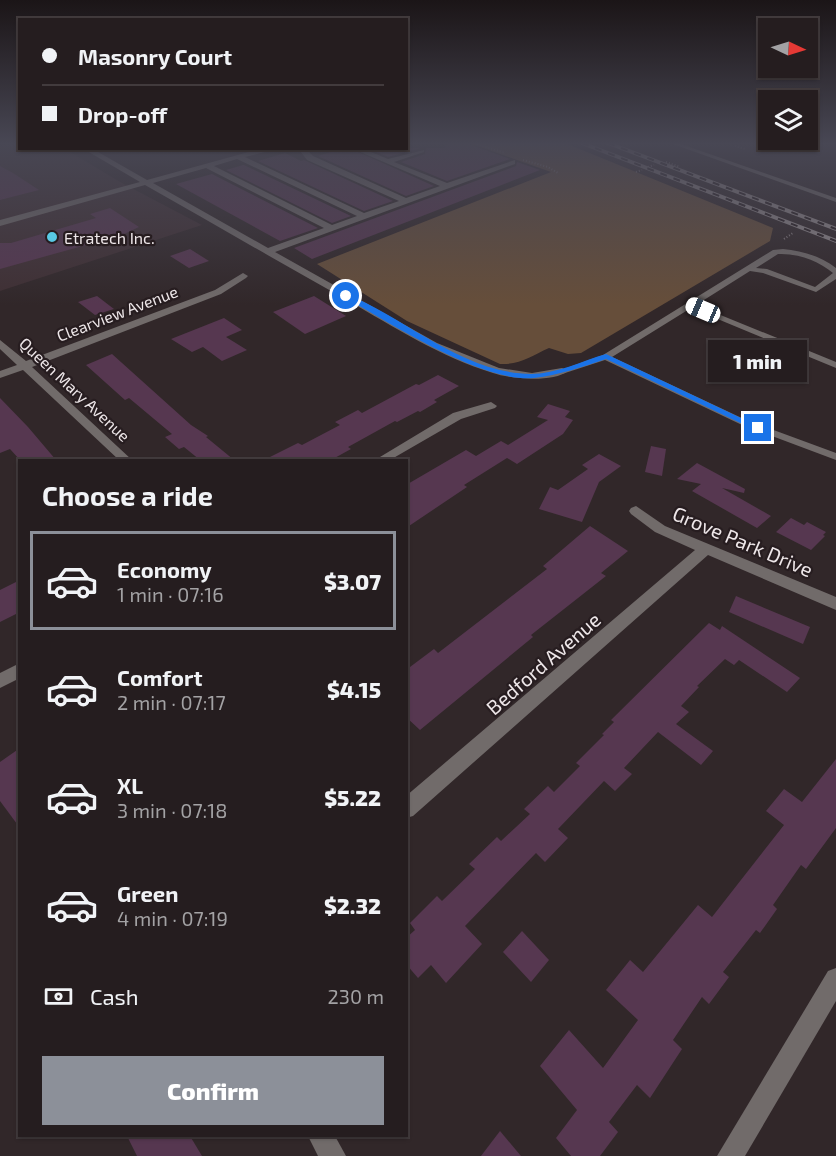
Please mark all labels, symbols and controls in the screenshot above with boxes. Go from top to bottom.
north arrow [758,18,818,78]
map controls [758,18,818,150]
text: Masonry Court [78,43,232,69]
button: layers [758,90,818,150]
text: Drop-off [78,101,167,127]
place label: Etratech Inc. [64,228,155,247]
marker: Etratech Inc. [45,230,59,244]
street label: Clearview Avenue [54,281,180,345]
route start [332,282,359,309]
car [683,295,723,325]
street label: Queen Mary Avenue [15,333,134,446]
callout: 1 min [708,341,807,383]
text: 1 min [733,349,782,373]
route end [744,414,771,441]
text: Choose a ride [42,479,213,511]
street label: Grove Park Drive [669,501,817,581]
icon: car [45,554,99,608]
text: Economy [117,556,212,582]
text: $3.07 [324,568,381,594]
text: 1 min · 07:16 [117,582,224,606]
street label: Bedford Avenue [481,607,605,719]
icon: car [45,662,99,716]
text: Comfort [117,664,202,690]
text: $4.15 [327,676,381,702]
text: 2 min · 07:17 [117,690,226,714]
icon: car [45,770,99,824]
text: XL [117,772,143,798]
text: $5.22 [324,784,381,810]
text: 3 min · 07:18 [117,798,227,822]
icon: car [45,878,99,932]
text: Green [117,880,179,906]
text: $2.32 [324,892,381,918]
text: 4 min · 07:19 [117,906,228,930]
icon: cash [42,980,75,1013]
text: Cash [90,983,139,1009]
text: 230 m [328,984,384,1008]
button: Confirm [42,1056,384,1125]

